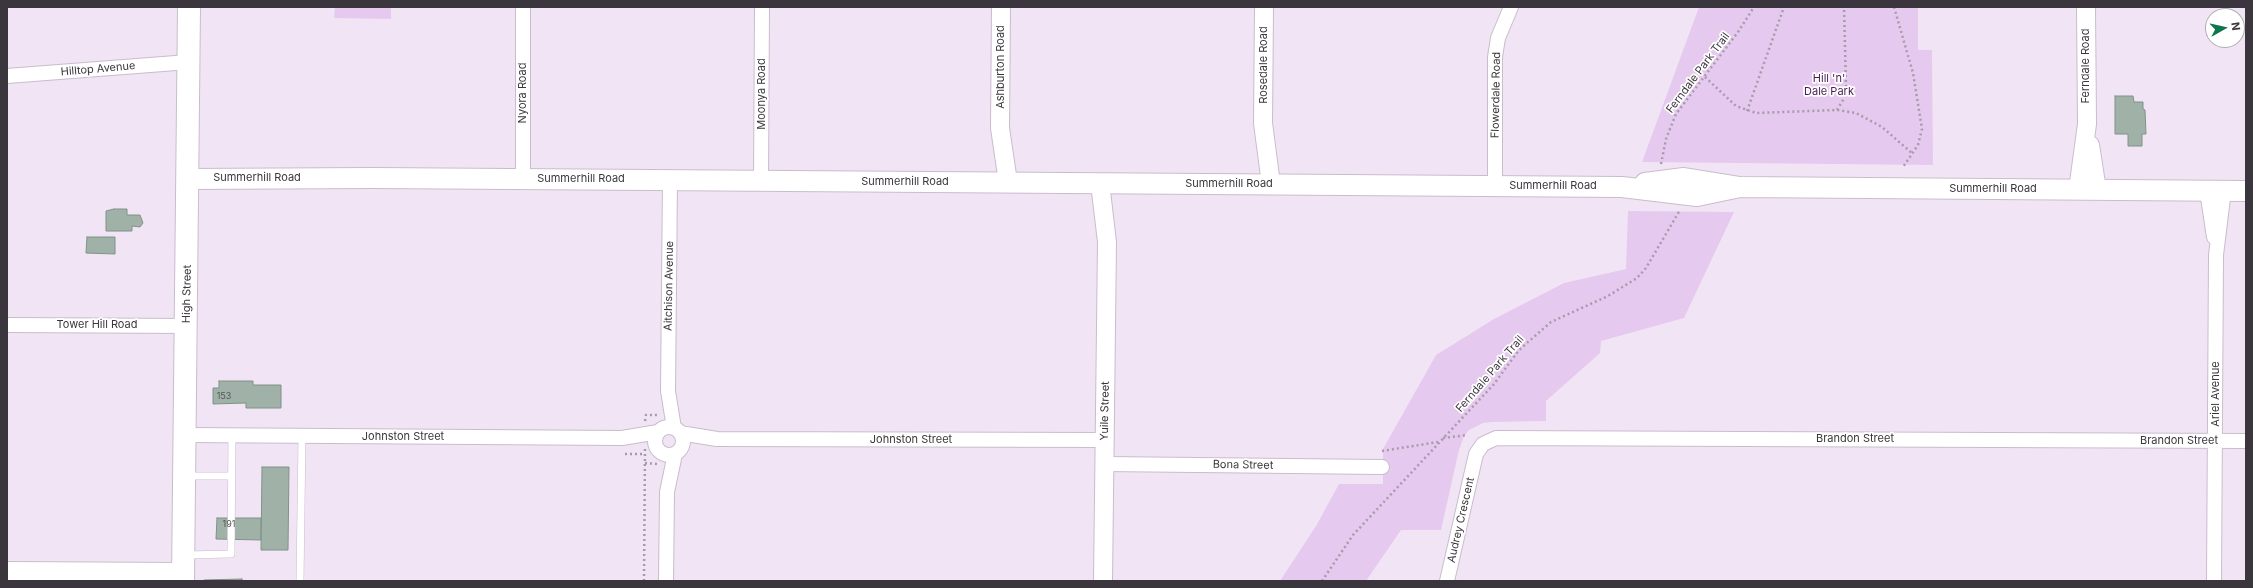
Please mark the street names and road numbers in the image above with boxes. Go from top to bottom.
street label: Ashburton Road [994,25,1008,109]
street label: Rosedale Road [1257,26,1271,104]
street label: Ferndale Road [2079,29,2093,103]
street label: Ferndale Park Trail [1663,30,1733,116]
street label: Flowerdale Road [1489,52,1503,138]
street label: Moonya Road [755,58,769,130]
street label: Hilltop Avenue [60,59,136,79]
street label: Nyora Road [516,63,530,123]
street label: Summerhill Road [213,171,301,185]
street label: Summerhill Road [537,172,625,186]
street label: Summerhill Road [861,175,949,189]
street label: Summerhill Road [1185,177,1273,191]
street label: Summerhill Road [1509,179,1597,193]
street label: Summerhill Road [1949,182,2037,196]
street label: Aitchison Avenue [662,241,676,331]
street label: High Street [180,265,194,323]
street label: Tower Hill Road [57,318,137,332]
street label: Ferndale Park Trail [1453,333,1527,415]
street label: Ariel Avenue [2209,361,2223,427]
street label: Yuile Street [1098,381,1112,441]
street label: Johnston Street [362,430,444,444]
street label: Brandon Street [1816,432,1894,446]
street label: Johnston Street [870,433,952,447]
street label: Brandon Street [2140,434,2218,448]
street label: Bona Street [1213,458,1273,472]
street label: Audrey Crescent [1445,476,1477,564]

